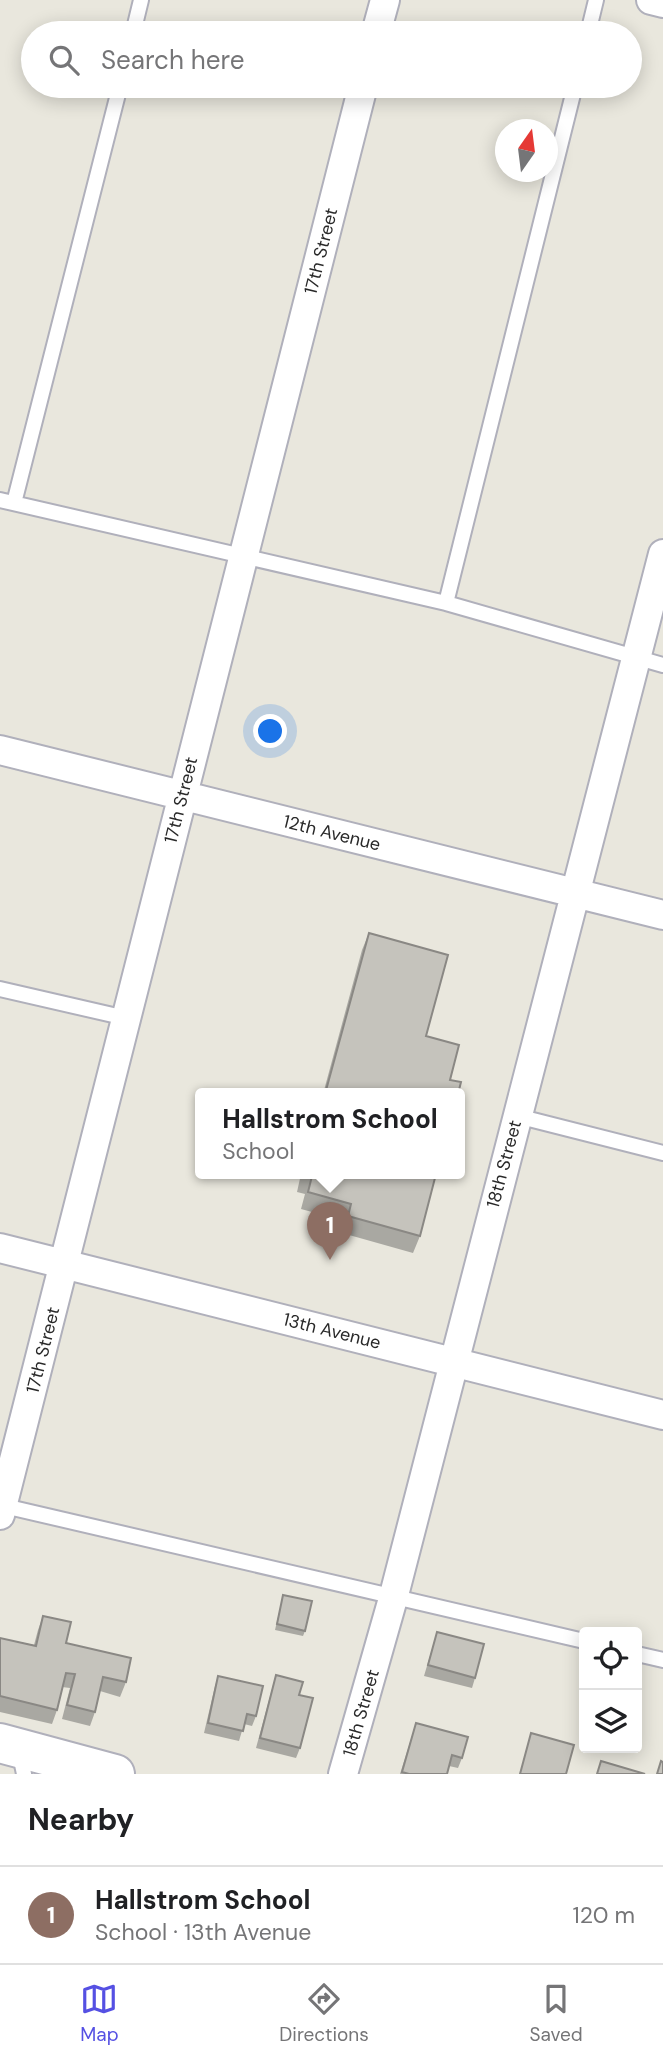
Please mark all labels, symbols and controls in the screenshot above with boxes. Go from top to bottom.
search box [21,21,642,98]
icon: search [45,41,83,79]
text: Search here [101,43,244,77]
north arrow [495,119,558,182]
street label: 17th Street [299,205,343,297]
your location [253,714,287,748]
street label: 17th Street [159,754,203,846]
street label: 12th Avenue [281,809,383,857]
popup [195,1088,465,1179]
text: Hallstrom School [222,1102,438,1136]
street label: 18th Street [481,1118,527,1210]
text: School [222,1136,294,1166]
pin: 1 [307,1202,353,1260]
street label: 17th Street [21,1304,65,1396]
street label: 13th Avenue [281,1307,383,1355]
map controls [579,1627,642,1753]
button: locate [579,1627,642,1690]
street label: 18th Street [337,1667,385,1759]
button: layers [579,1690,642,1753]
text: Nearby [28,1800,134,1839]
text: Hallstrom School [95,1883,310,1917]
text: 1 [47,1900,55,1930]
text: 120 m [572,1900,635,1930]
text: School · 13th Avenue [95,1917,311,1947]
tab: Map [80,1980,119,2047]
tab: Directions [279,1980,369,2047]
tab: Saved [529,1980,583,2047]

